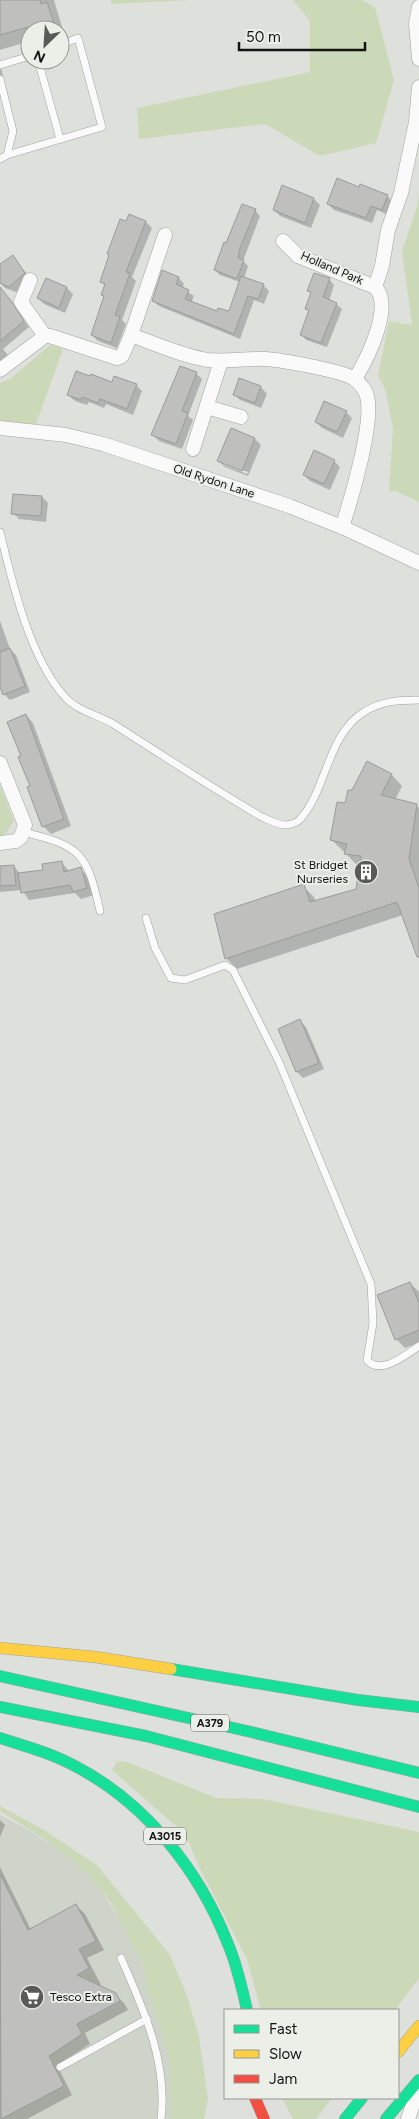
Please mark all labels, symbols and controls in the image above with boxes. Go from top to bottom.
north arrow [20,20,70,70]
scale bar [239,20,365,52]
text: 50 m [246,28,281,46]
text: N [31,46,48,66]
street label: Holland Park [298,248,366,288]
street label: Old Rydon Lane [171,461,257,501]
place label: St Bridget Nurseries [294,858,348,886]
building icon: St Bridget Nurseries [353,859,379,885]
road number: A379 [191,1715,229,1732]
road number: A3015 [144,1828,186,1844]
supermarket icon: Tesco Extra [19,1984,45,2010]
place label: Tesco Extra [50,1990,112,2004]
legend [224,2009,399,2099]
text: Fast [269,2020,298,2038]
text: Slow [269,2045,302,2063]
text: Jam [269,2070,297,2088]

